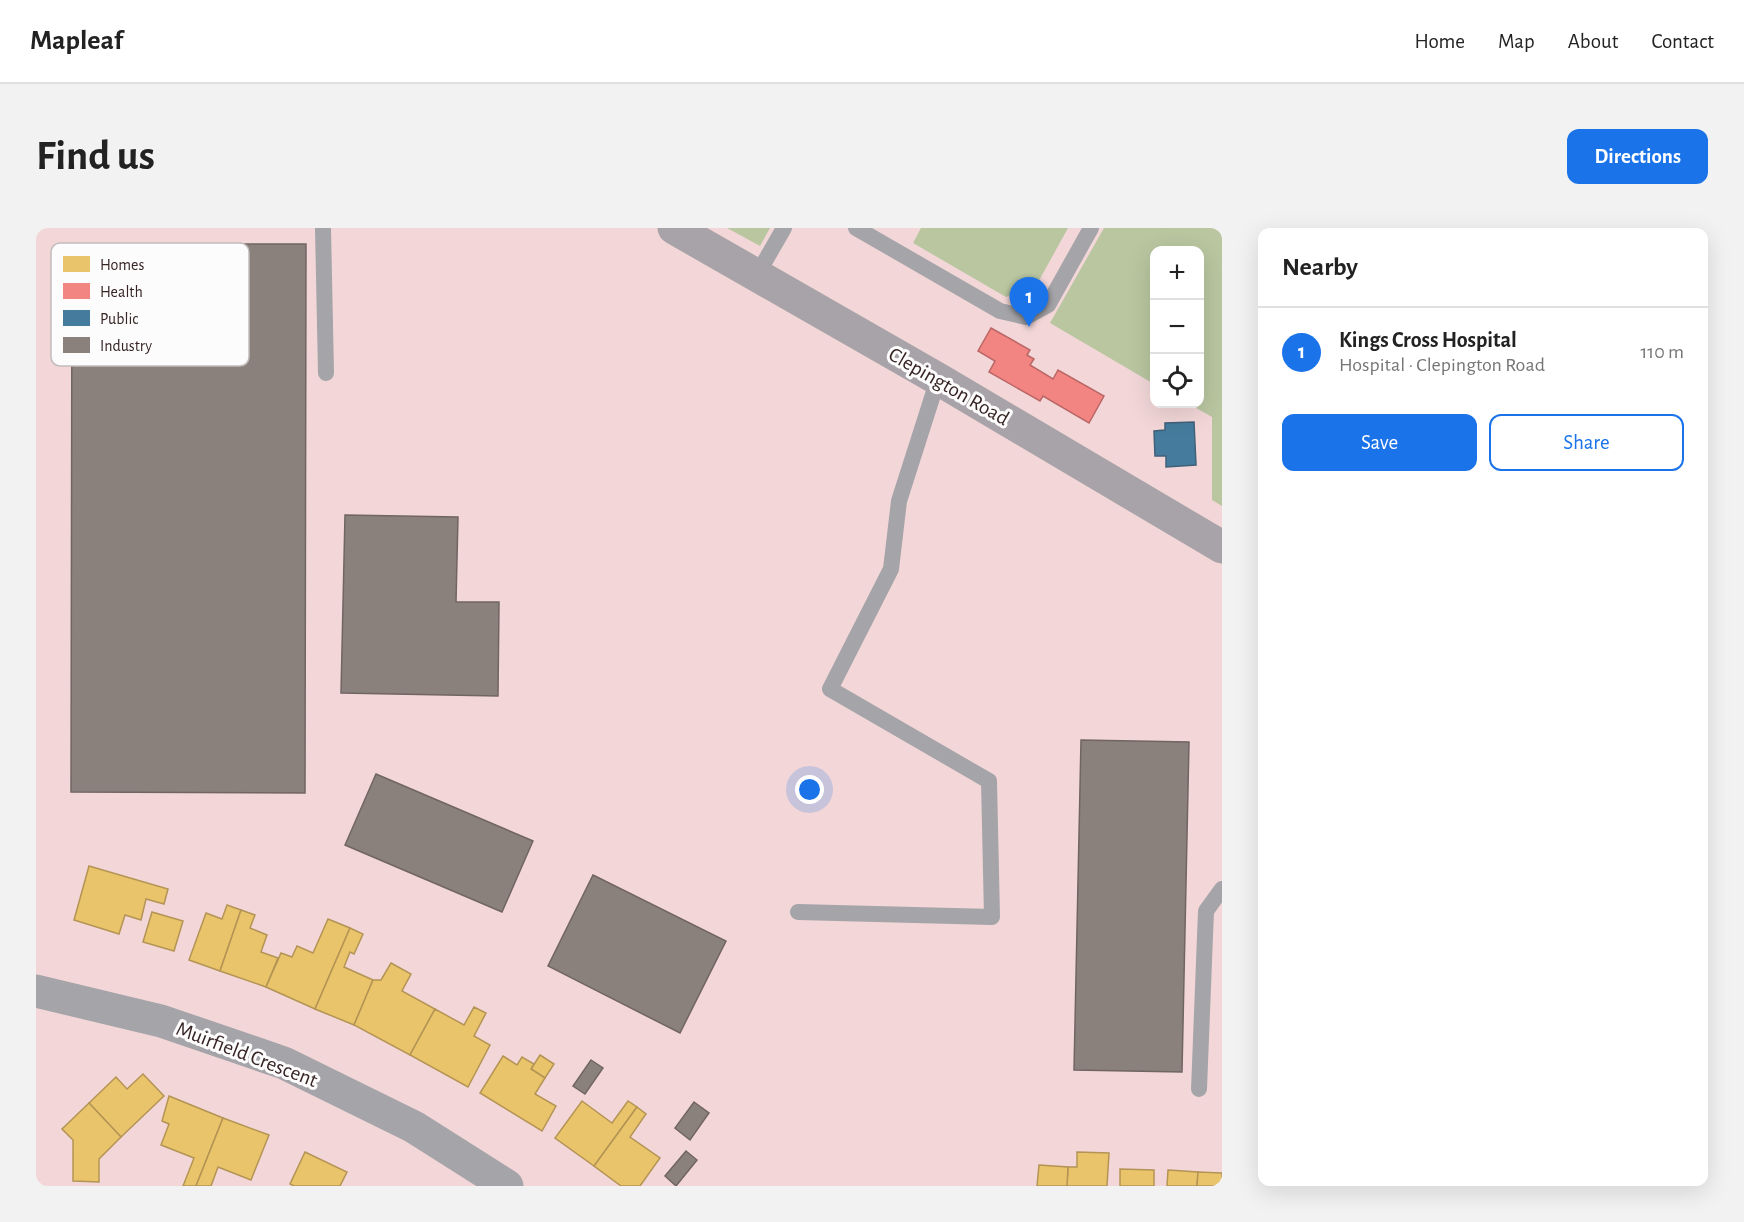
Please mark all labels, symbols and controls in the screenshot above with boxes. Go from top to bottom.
text: Mapleaf [30,27,123,55]
text: Home [1414,31,1465,52]
text: Map [1498,31,1535,52]
text: About [1568,31,1618,52]
text: Contact [1651,31,1714,52]
button: Directions [1567,129,1708,184]
text: Find us [36,135,155,177]
legend [51,243,249,366]
map controls [1150,246,1204,408]
button: + [1150,246,1204,300]
text: Nearby [1282,254,1358,280]
text: Homes [100,257,144,273]
pin: 1 [1010,278,1048,327]
text: Health [100,284,143,300]
button: − [1150,300,1204,354]
text: Public [100,311,138,327]
text: Kings Cross Hospital [1339,329,1517,351]
text: Industry [100,338,152,355]
text: 1 [1298,342,1305,362]
text: 110 m [1640,342,1684,362]
street label: Clepington Road [885,344,1013,429]
button: locate [1150,354,1204,408]
text: Hospital · Clepington Road [1339,355,1545,375]
button: Save [1282,414,1477,471]
button: Share [1489,414,1684,471]
your location [795,775,824,804]
street label: Muirfield Crescent [173,1018,321,1091]

